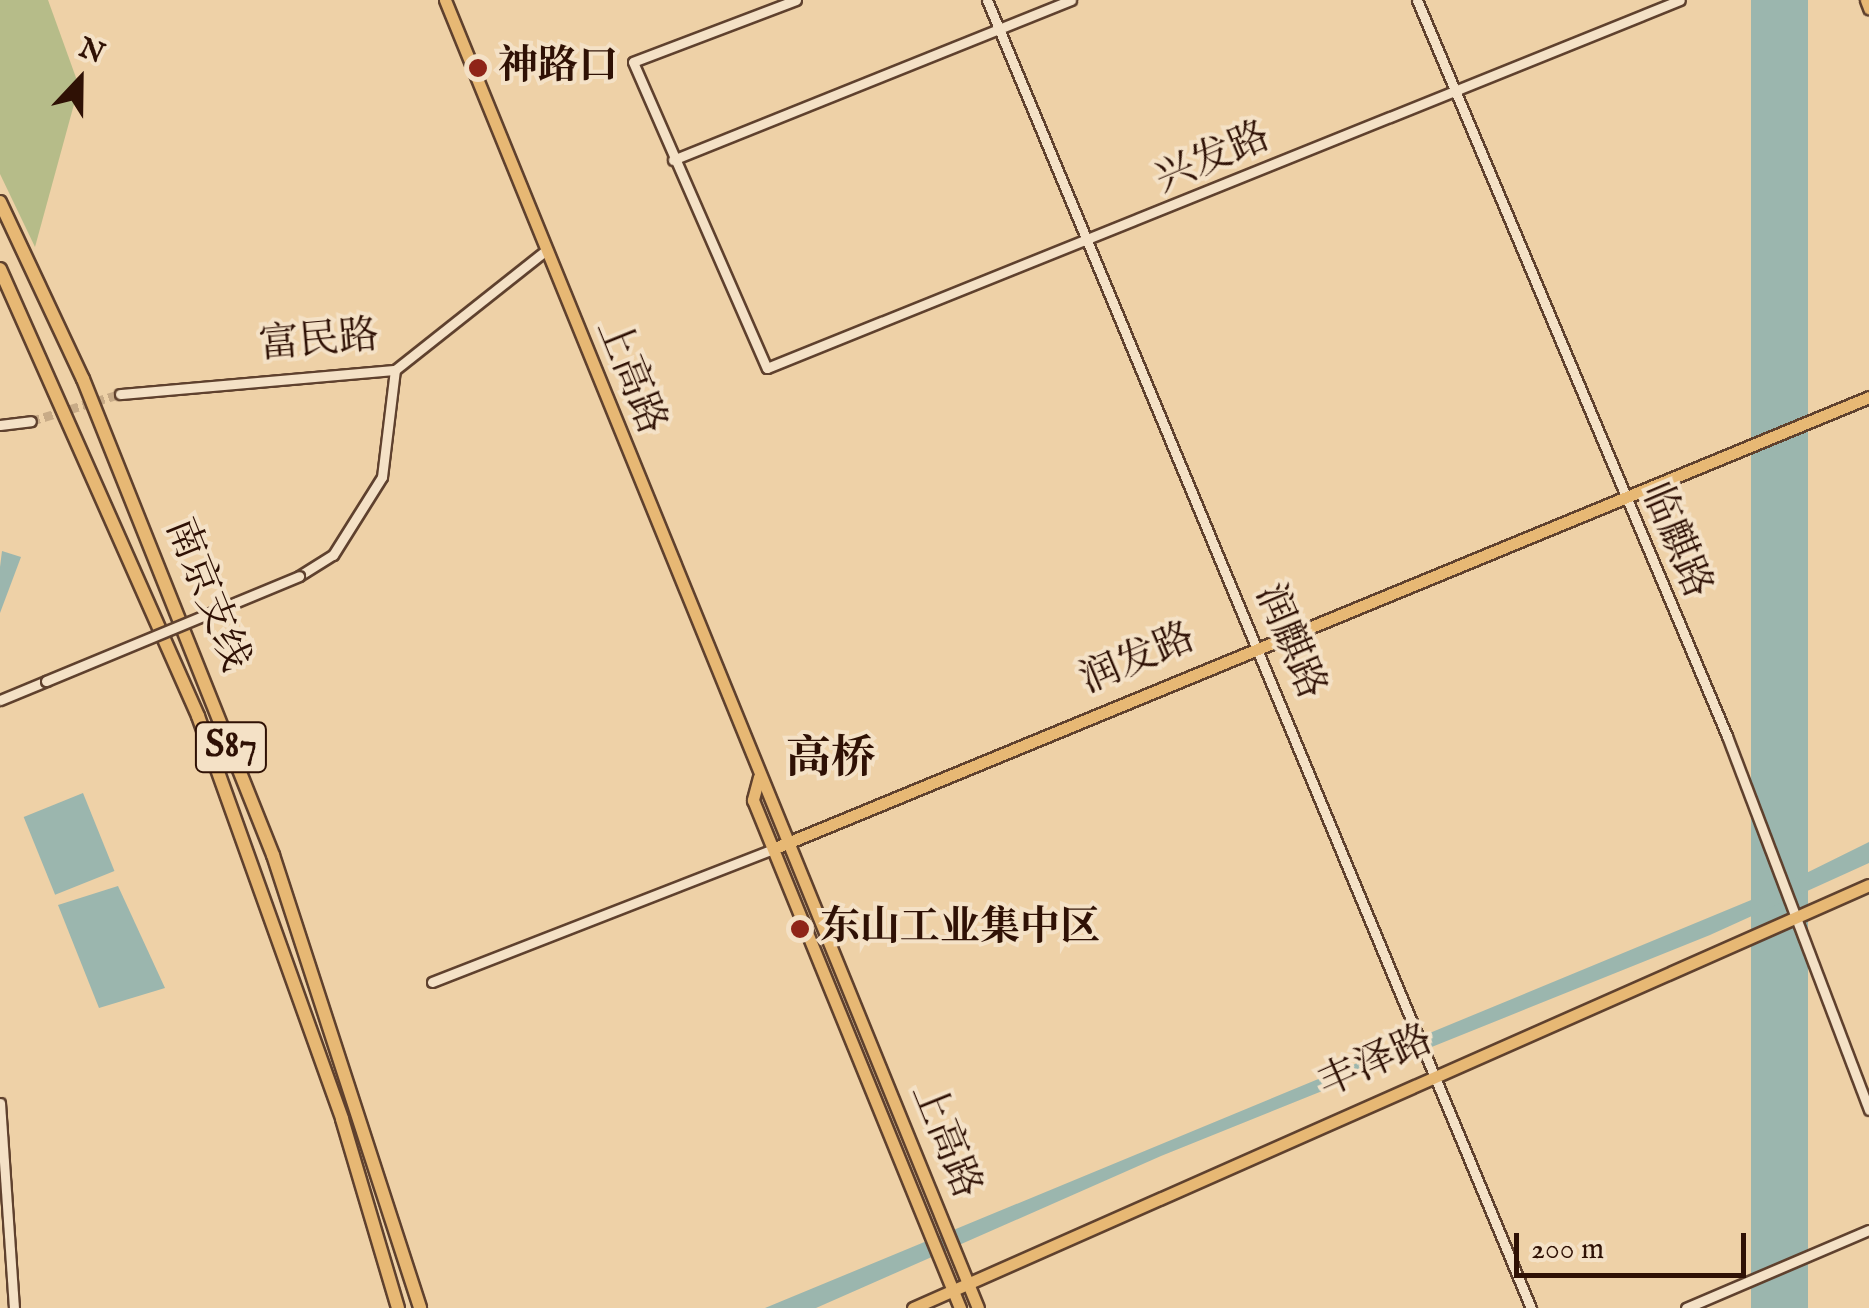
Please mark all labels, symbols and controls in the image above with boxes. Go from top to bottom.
north arrow [30,30,130,130]
text: N [74,31,109,72]
place label: 神路口 [498,44,618,92]
marker: 神路口 [467,57,489,79]
street label: 兴发路 [1148,113,1278,205]
street label: 上高路 [585,312,675,442]
street label: 富民路 [257,313,381,371]
street label: 临麒路 [1629,476,1721,606]
street label: 南京支线 [154,512,258,678]
street label: 润麒路 [1243,577,1335,707]
street label: 润发路 [1073,614,1203,706]
road number: S87 [194,714,268,780]
district label: 高桥 [786,733,876,787]
place label: 东山工业集中区 [820,905,1100,953]
marker: 东山工业集中区 [789,918,811,940]
street label: 丰泽路 [1311,1017,1441,1109]
street label: 上高路 [900,1076,990,1206]
scale bar [1519,1213,1752,1275]
text: 200 m [1531,1231,1604,1269]

